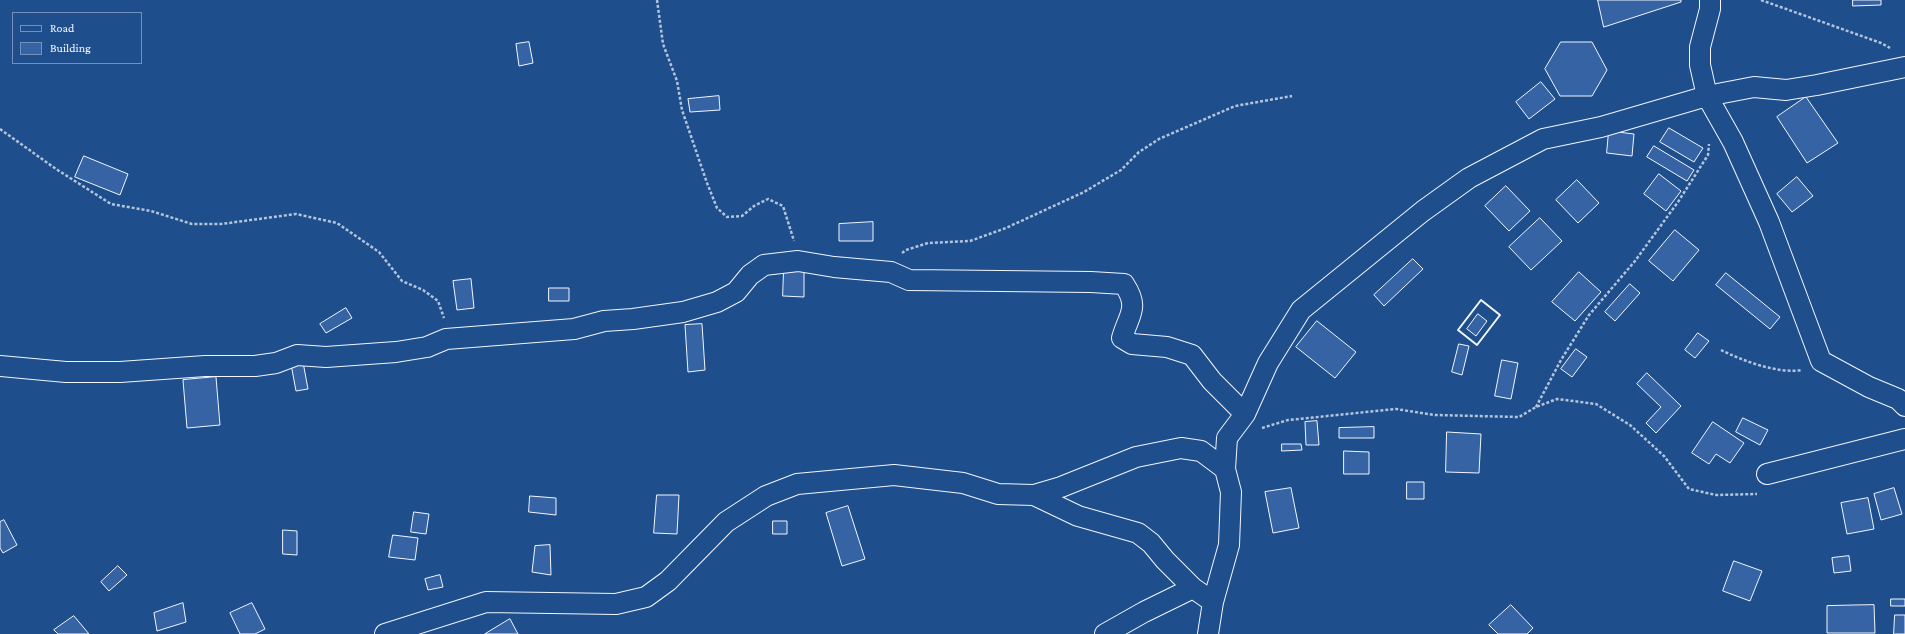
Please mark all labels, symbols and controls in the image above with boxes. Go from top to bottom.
legend [12,12,142,64]
text: Road [50,21,74,35]
text: Building [50,41,91,55]

